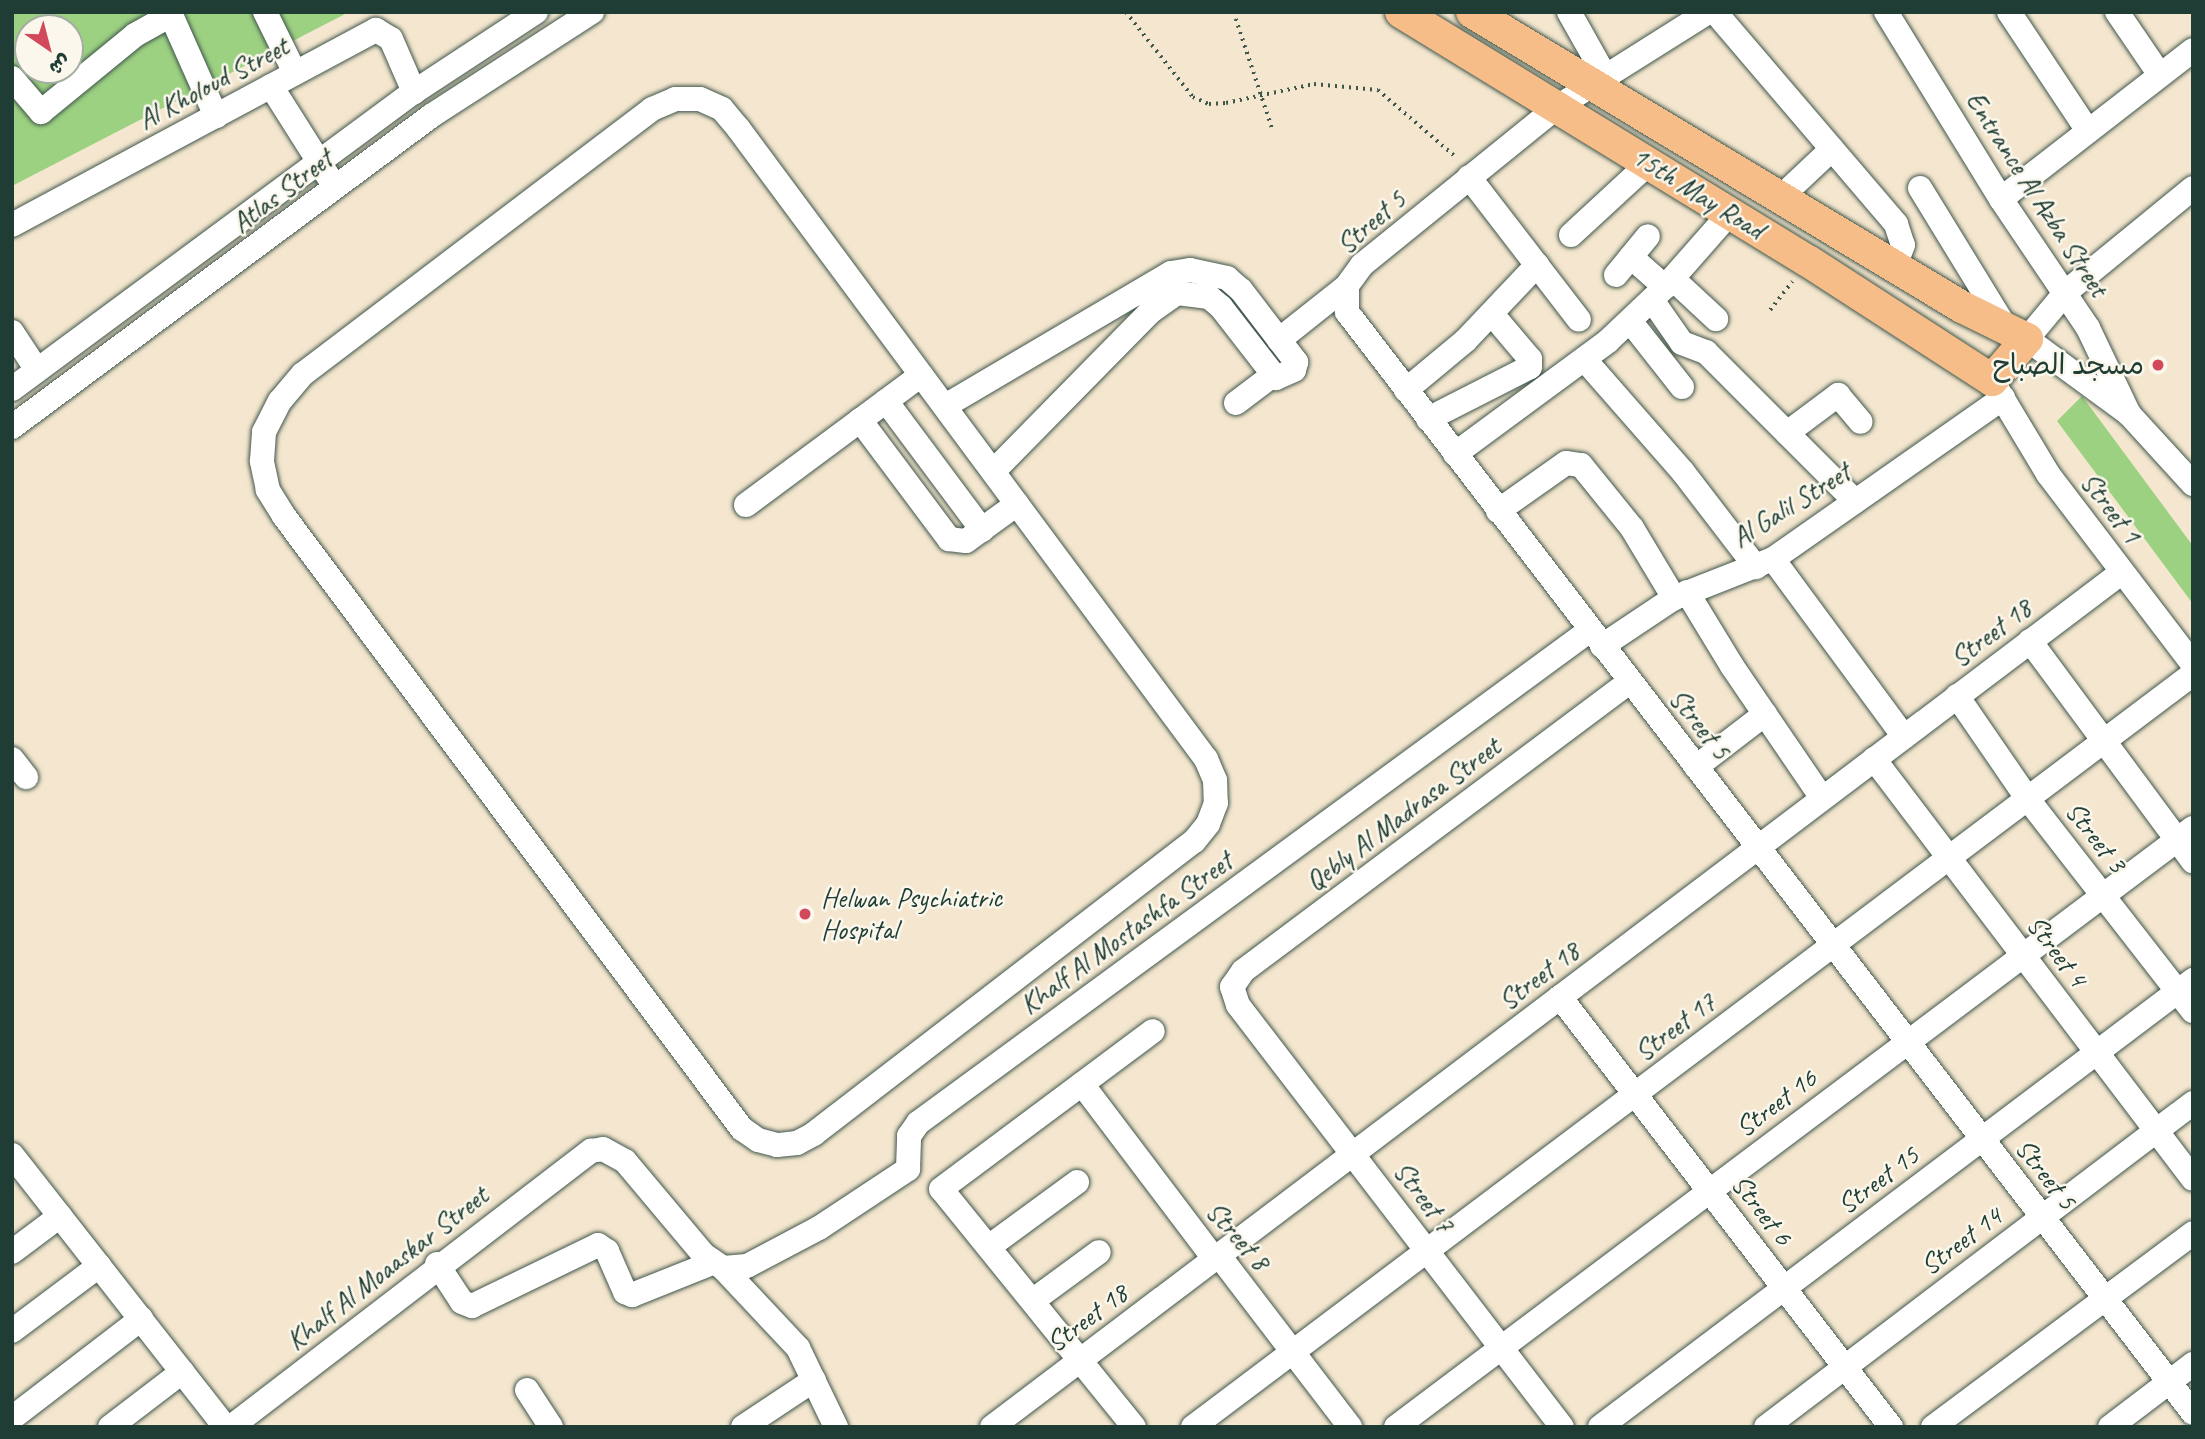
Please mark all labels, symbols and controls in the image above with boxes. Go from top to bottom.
north arrow [14,14,84,84]
street label: Al Kholoud Street [132,29,294,137]
text: ش [44,49,75,80]
street label: Entrance Al Azba Street [1958,85,2116,303]
street label: 15th May Road [1626,139,1770,247]
street label: Atlas Street [225,142,339,240]
street label: Street 5 [1330,183,1412,261]
place label: مسجد الصباح [1993,348,2144,382]
marker: مسجد الصباح [2150,357,2166,373]
street label: Al Galil Street [1725,455,1857,555]
street label: Street 1 [2073,466,2149,550]
street label: Street 18 [1944,592,2038,674]
street label: Street 5 [1662,682,1738,766]
street label: Qebly Al Madrasa Street [1299,730,1507,898]
street label: Street 3 [2058,795,2134,879]
street label: Khalf Al Mostashfa Street [1013,845,1239,1021]
place label: Helwan Psychiatric Hospital [821,881,1002,947]
marker: Helwan Psychiatric Hospital [795,904,815,924]
street label: Street 4 [2019,909,2095,993]
street label: Street 18 [1492,935,1586,1017]
street label: Street 17 [1628,986,1722,1068]
street label: Street 16 [1729,1062,1823,1144]
street label: Street 5 [2008,1132,2084,1216]
street label: Street 15 [1831,1139,1925,1221]
street label: Street 7 [1386,1155,1462,1239]
street label: Street 6 [1724,1168,1800,1252]
street label: Khalf Al Moaaskar Street [279,1179,495,1357]
street label: Street 8 [1199,1195,1277,1277]
street label: Street 14 [1914,1200,2008,1282]
street label: Street 18 [1040,1277,1134,1359]

